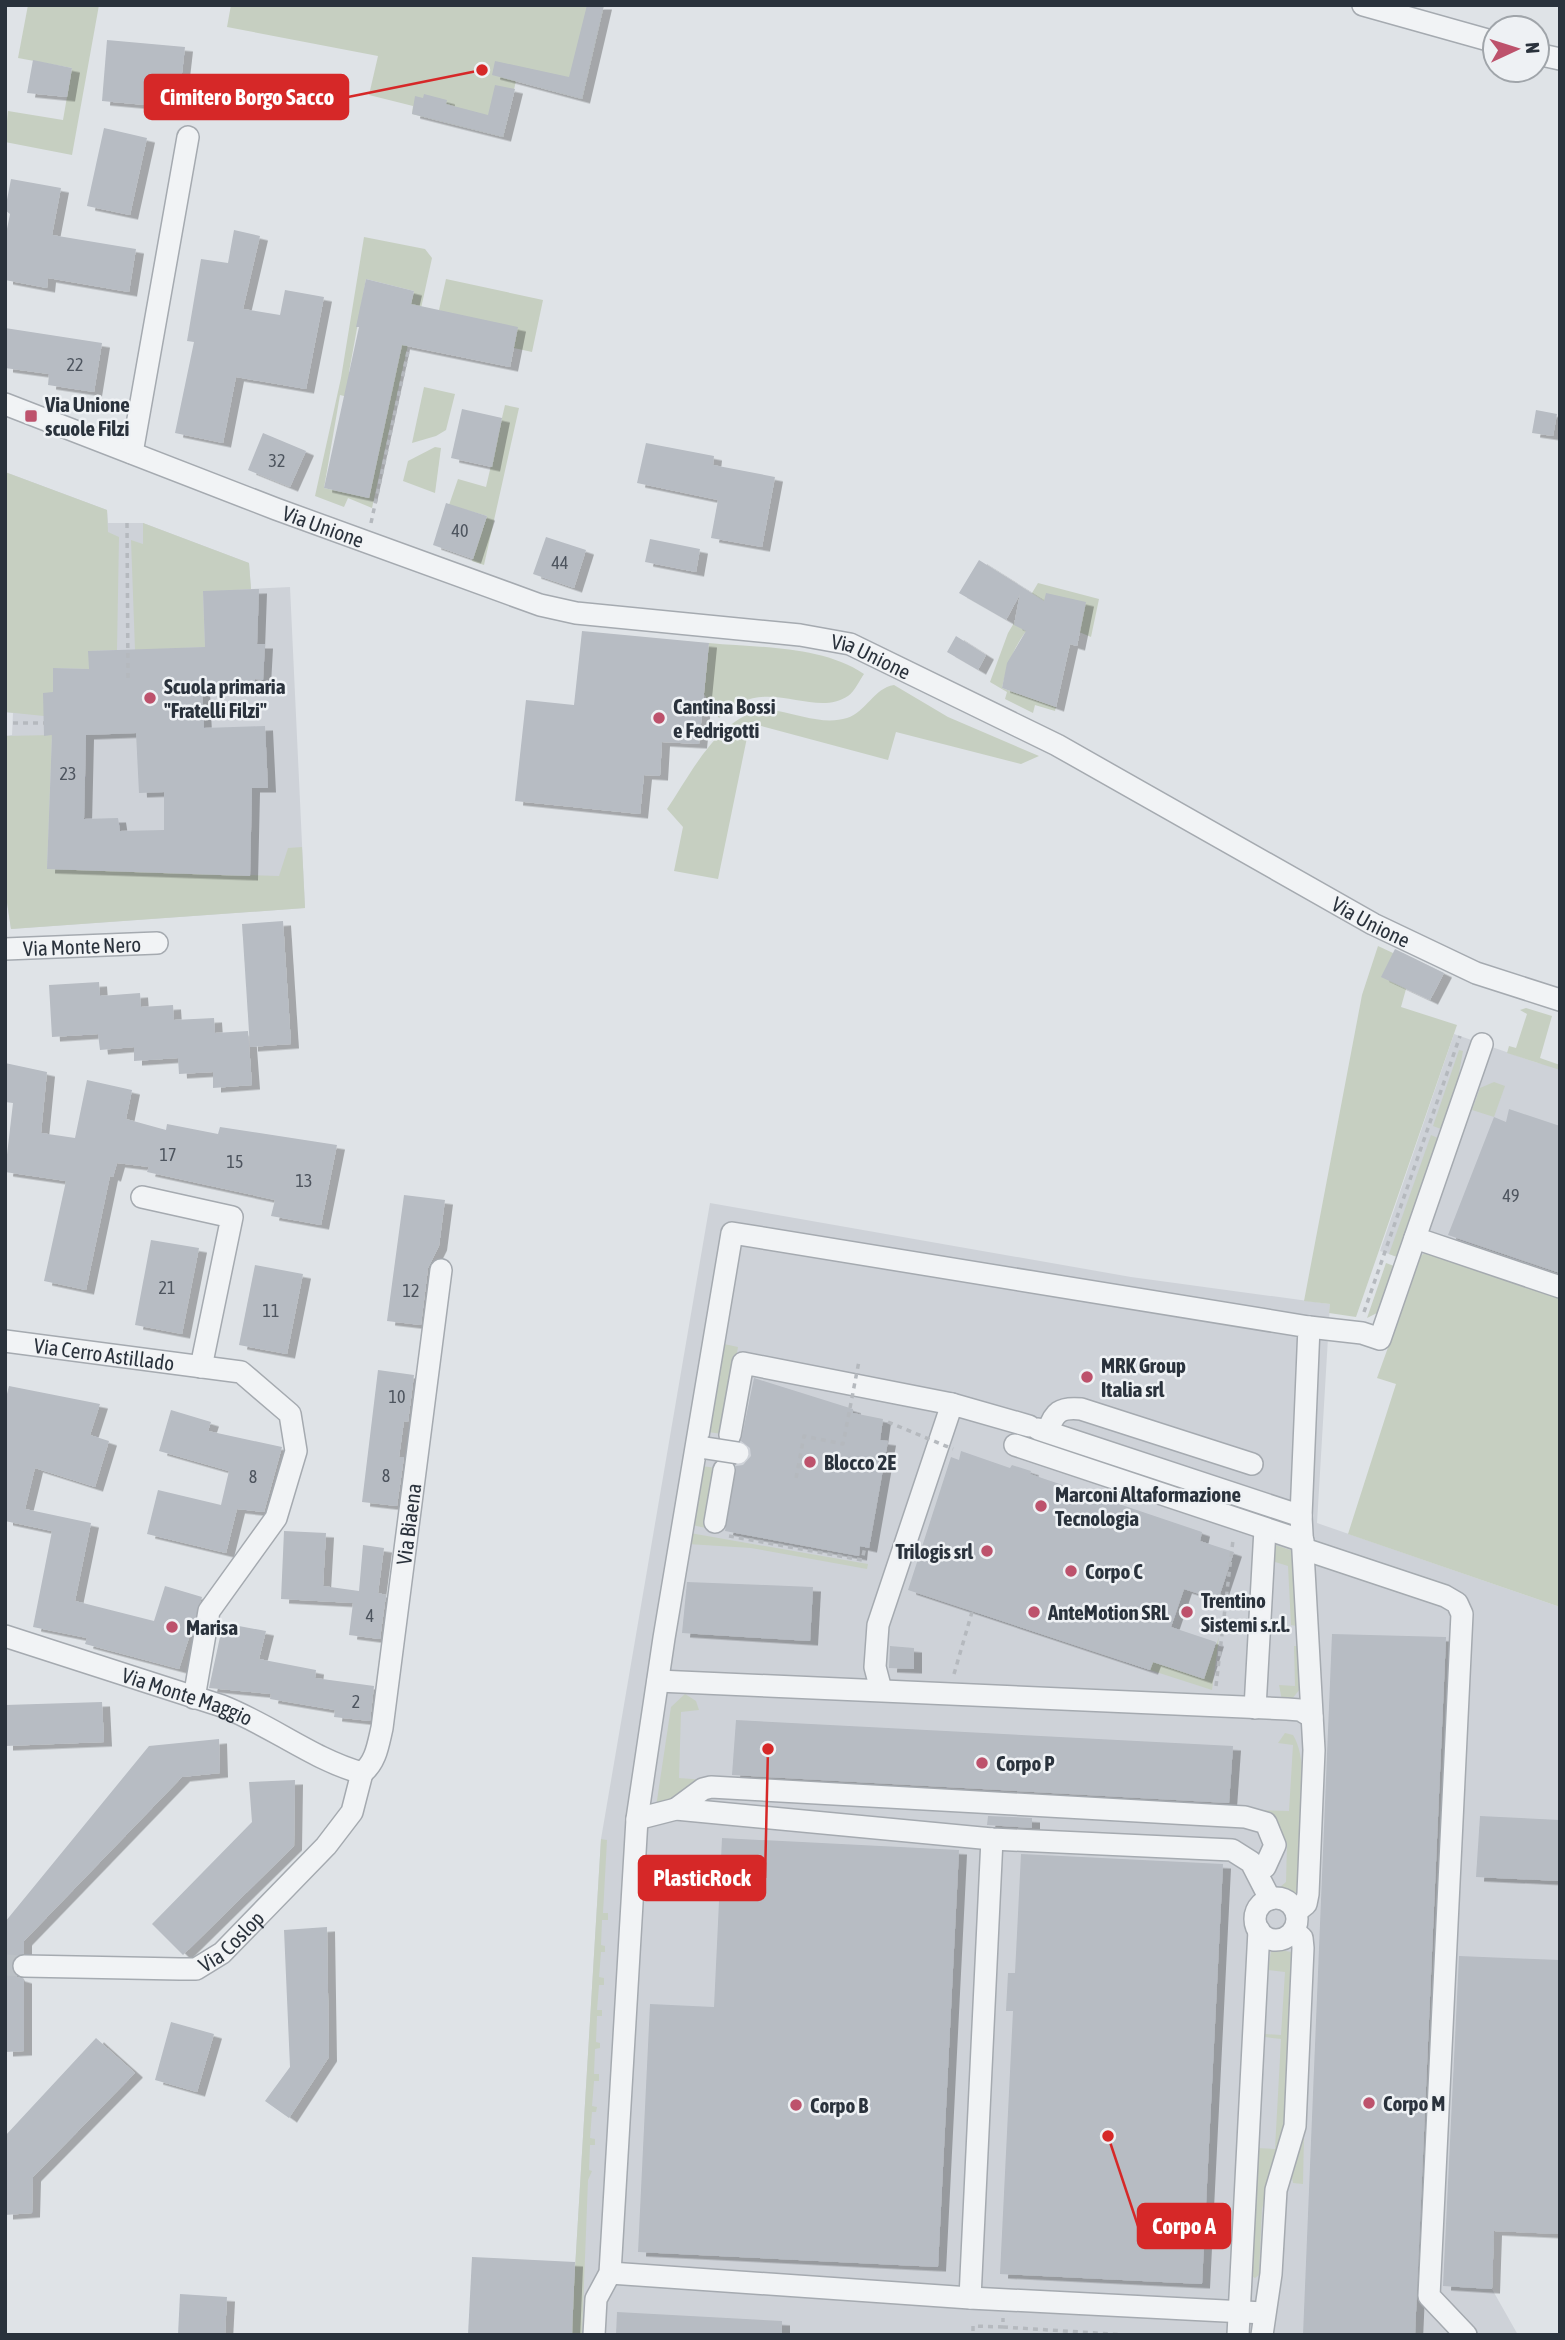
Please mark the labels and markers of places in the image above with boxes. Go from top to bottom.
callout: Cimitero Borgo Sacco [145,75,348,119]
place label: Via Unione scuole Filzi [44,392,130,440]
marker: Via Unione scuole Filzi [23,408,39,424]
place label: Scuola primaria "Fratelli Filzi" [164,674,286,722]
marker: Scuola primaria "Fratelli Filzi" [142,690,158,706]
place label: Cantina Bossi e Fedrigotti [673,694,776,742]
marker: Cantina Bossi e Fedrigotti [651,710,667,726]
place label: MRK Group Italia srl [1101,1353,1186,1401]
marker: MRK Group Italia srl [1079,1369,1095,1385]
place label: Blocco 2E [824,1450,896,1474]
marker: Blocco 2E [802,1454,818,1470]
place label: Marconi Altaformazione Tecnologia [1055,1482,1241,1530]
marker: Marconi Altaformazione Tecnologia [1033,1498,1049,1514]
place label: Trilogis srl [895,1539,973,1563]
marker: Trilogis srl [979,1543,995,1559]
place label: Corpo C [1085,1559,1143,1583]
marker: Corpo C [1063,1563,1079,1579]
place label: Trentino Sistemi s.r.l. [1201,1588,1290,1636]
place label: AnteMotion SRL [1047,1600,1169,1624]
marker: AnteMotion SRL [1026,1604,1042,1620]
marker: Trentino Sistemi s.r.l. [1179,1604,1195,1620]
place label: Marisa [186,1615,238,1639]
marker: Marisa [164,1619,180,1635]
place label: Corpo P [996,1751,1055,1775]
marker: Corpo P [974,1755,990,1771]
callout: PlasticRock [639,1856,765,1900]
place label: Corpo M [1383,2091,1445,2115]
place label: Corpo B [810,2093,868,2117]
marker: Corpo M [1361,2095,1377,2111]
marker: Corpo B [788,2097,804,2113]
callout: Corpo A [1138,2204,1230,2248]

